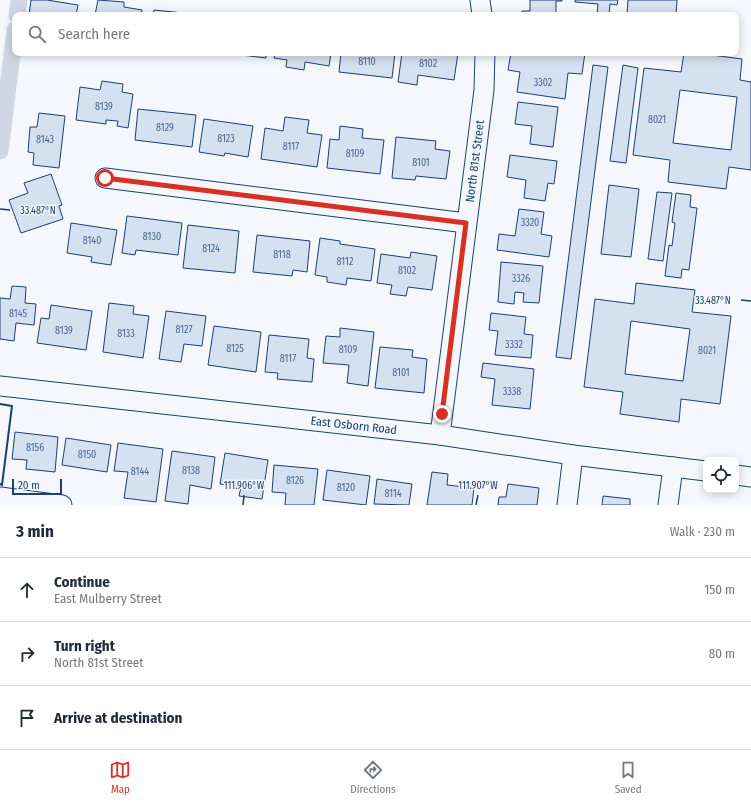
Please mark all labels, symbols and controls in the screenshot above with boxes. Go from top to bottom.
search box [12,12,739,56]
icon: search [26,23,48,45]
text: Search here [58,25,130,43]
house number: 8110 [358,56,376,68]
house number: 8102 [419,58,438,70]
house number: 3302 [534,77,553,89]
house number: 8139 [95,101,113,113]
house number: 8021 [648,114,666,126]
street label: North 81st Street [463,119,487,203]
house number: 8129 [156,122,174,134]
house number: 8123 [217,133,235,145]
house number: 8143 [36,134,54,146]
house number: 8117 [283,141,299,153]
house number: 8109 [346,148,364,160]
house number: 8101 [412,157,430,169]
route start [96,169,114,187]
text: 33.487°N [20,205,56,217]
house number: 3320 [521,217,539,229]
house number: 8130 [143,231,161,243]
house number: 8140 [83,235,101,247]
house number: 8124 [202,243,220,255]
house number: 8118 [273,249,291,261]
house number: 8112 [337,256,354,268]
house number: 8102 [398,265,417,277]
house number: 3326 [512,273,530,285]
text: 33.487°N [695,295,731,307]
house number: 8145 [9,308,27,320]
house number: 8127 [175,324,193,336]
house number: 8139 [55,325,73,337]
house number: 8133 [117,328,135,340]
house number: 3332 [505,339,524,351]
house number: 8125 [226,343,244,355]
house number: 8109 [339,344,357,356]
house number: 8021 [698,345,716,357]
house number: 8117 [280,353,296,365]
house number: 8101 [392,367,410,379]
house number: 3338 [503,386,521,398]
route end [433,405,451,423]
street label: East Osborn Road [310,414,398,437]
house number: 8156 [26,442,44,454]
house number: 8150 [78,449,96,461]
map controls [703,457,739,493]
button: locate [703,457,739,493]
house number: 8138 [182,465,200,477]
house number: 8144 [131,466,149,478]
house number: 8126 [286,475,304,487]
scale bar [12,477,62,496]
text: 20 m [18,479,40,492]
text: 111.906°W [224,480,265,492]
text: 111.907°W [458,480,498,492]
house number: 8120 [337,482,355,494]
house number: 8114 [384,488,402,500]
text: 3 min [16,521,54,542]
text: Walk · 230 m [670,524,735,539]
text: Continue [54,573,110,591]
icon: ahead [16,579,38,601]
text: 150 m [704,582,735,597]
text: East Mulberry Street [54,591,162,606]
text: Turn right [54,637,115,655]
icon: right [16,643,38,665]
text: 80 m [709,646,735,661]
text: North 81st Street [54,655,144,670]
icon: arrive [16,707,38,729]
text: Arrive at destination [54,709,182,727]
tab: Map [109,759,131,796]
tab: Directions [350,759,396,796]
tab: Saved [615,759,642,796]

